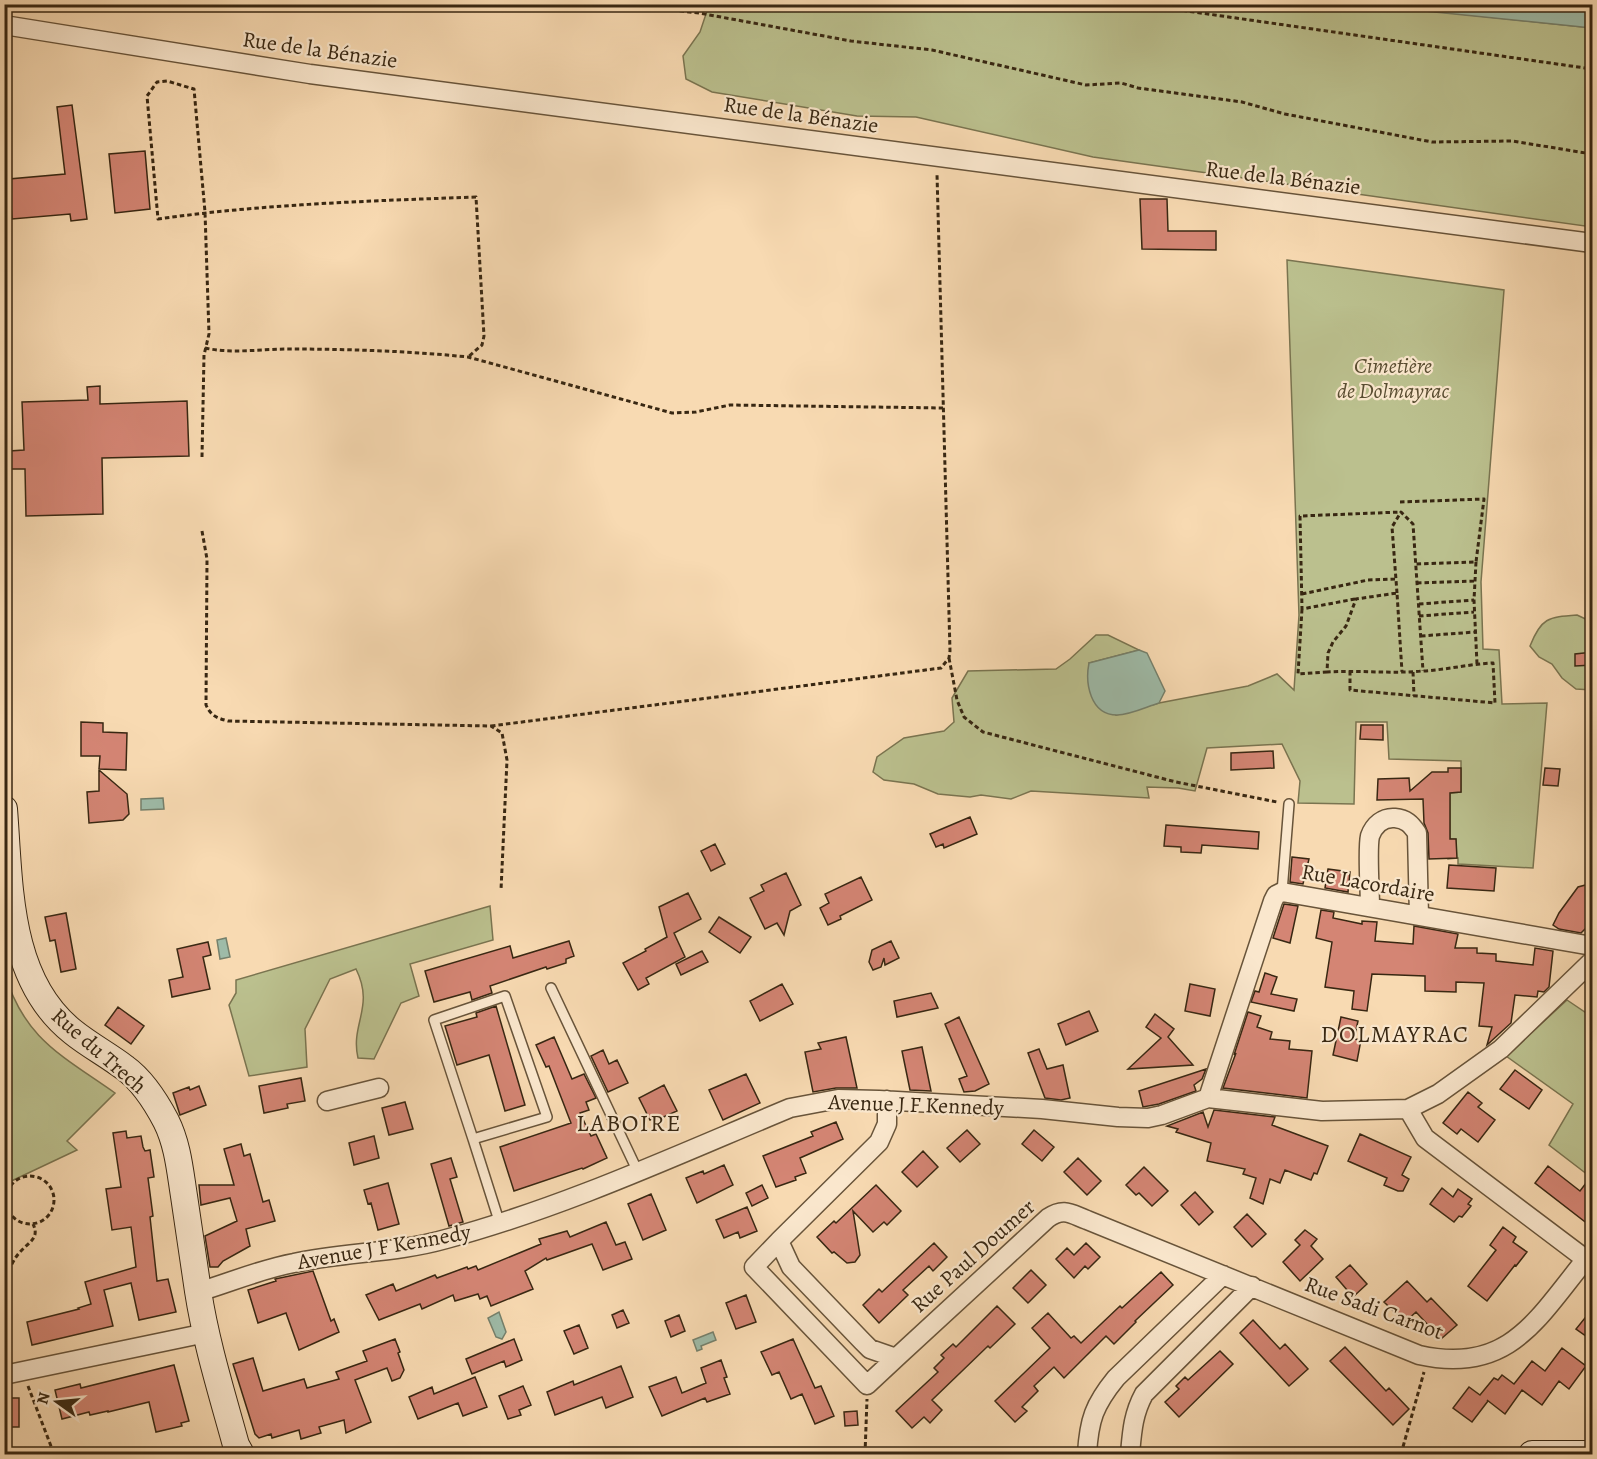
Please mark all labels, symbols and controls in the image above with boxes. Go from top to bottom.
street label: Rue de la Bénazie [241,24,399,76]
street label: Rue de la Bénazie [722,89,880,141]
street label: Rue de la Bénazie [1204,154,1362,202]
park label: Cimetière de Dolmayrac [1337,351,1450,406]
street label: Rue Lacordaire [1299,857,1437,909]
street label: Rue du Trech [45,1001,153,1101]
district label: DOLMAYRAC [1321,1018,1469,1050]
street label: Avenue J F Kennedy [827,1087,1004,1123]
district label: LABOIRE [576,1107,682,1139]
street label: Rue Paul Doumer [904,1192,1042,1320]
street label: Avenue J F Kennedy [294,1217,473,1277]
street label: Rue Sadi Carnot [1301,1269,1447,1347]
north arrow [27,1372,87,1432]
text: N [31,1390,56,1407]

